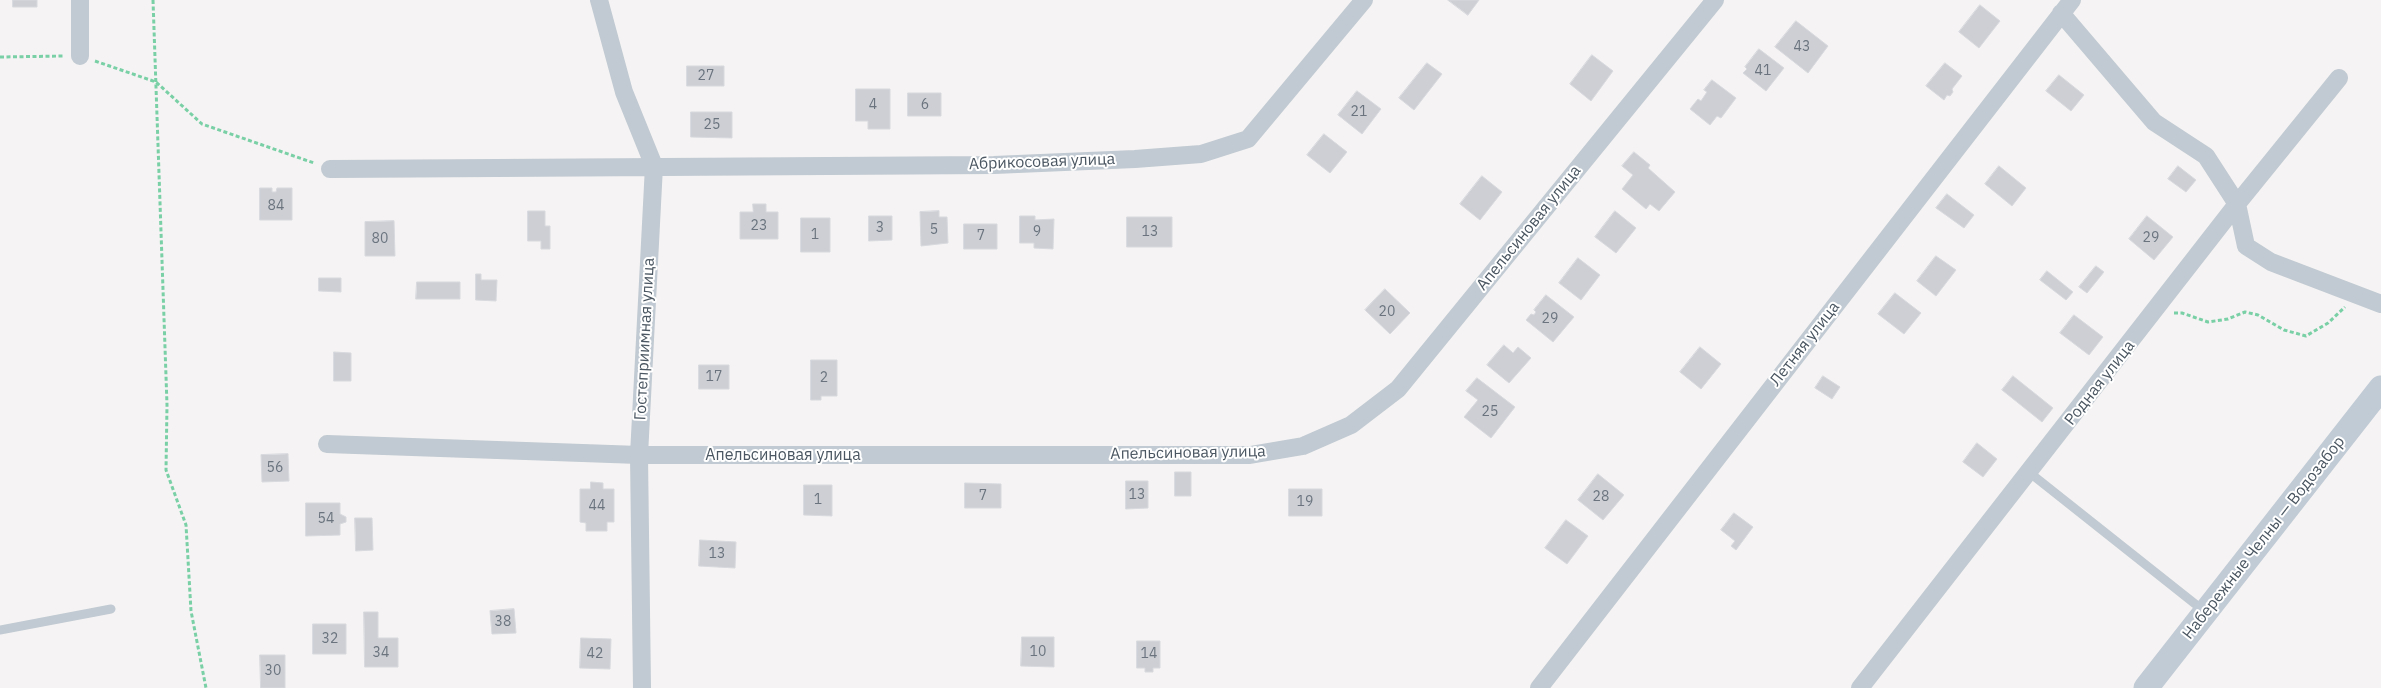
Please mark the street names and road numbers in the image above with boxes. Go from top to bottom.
street label: Абрикосовая улица [969,150,1115,174]
street label: Апельсиновая улица [1473,162,1585,294]
street label: Гостеприимная улица [631,257,659,421]
street label: Летняя улица [1766,298,1844,390]
street label: Родная улица [2061,337,2139,429]
street label: Набережные Челны — Водозабор [2179,433,2349,643]
street label: Апельсиновая улица [1110,442,1266,464]
street label: Апельсиновая улица [705,445,861,465]

